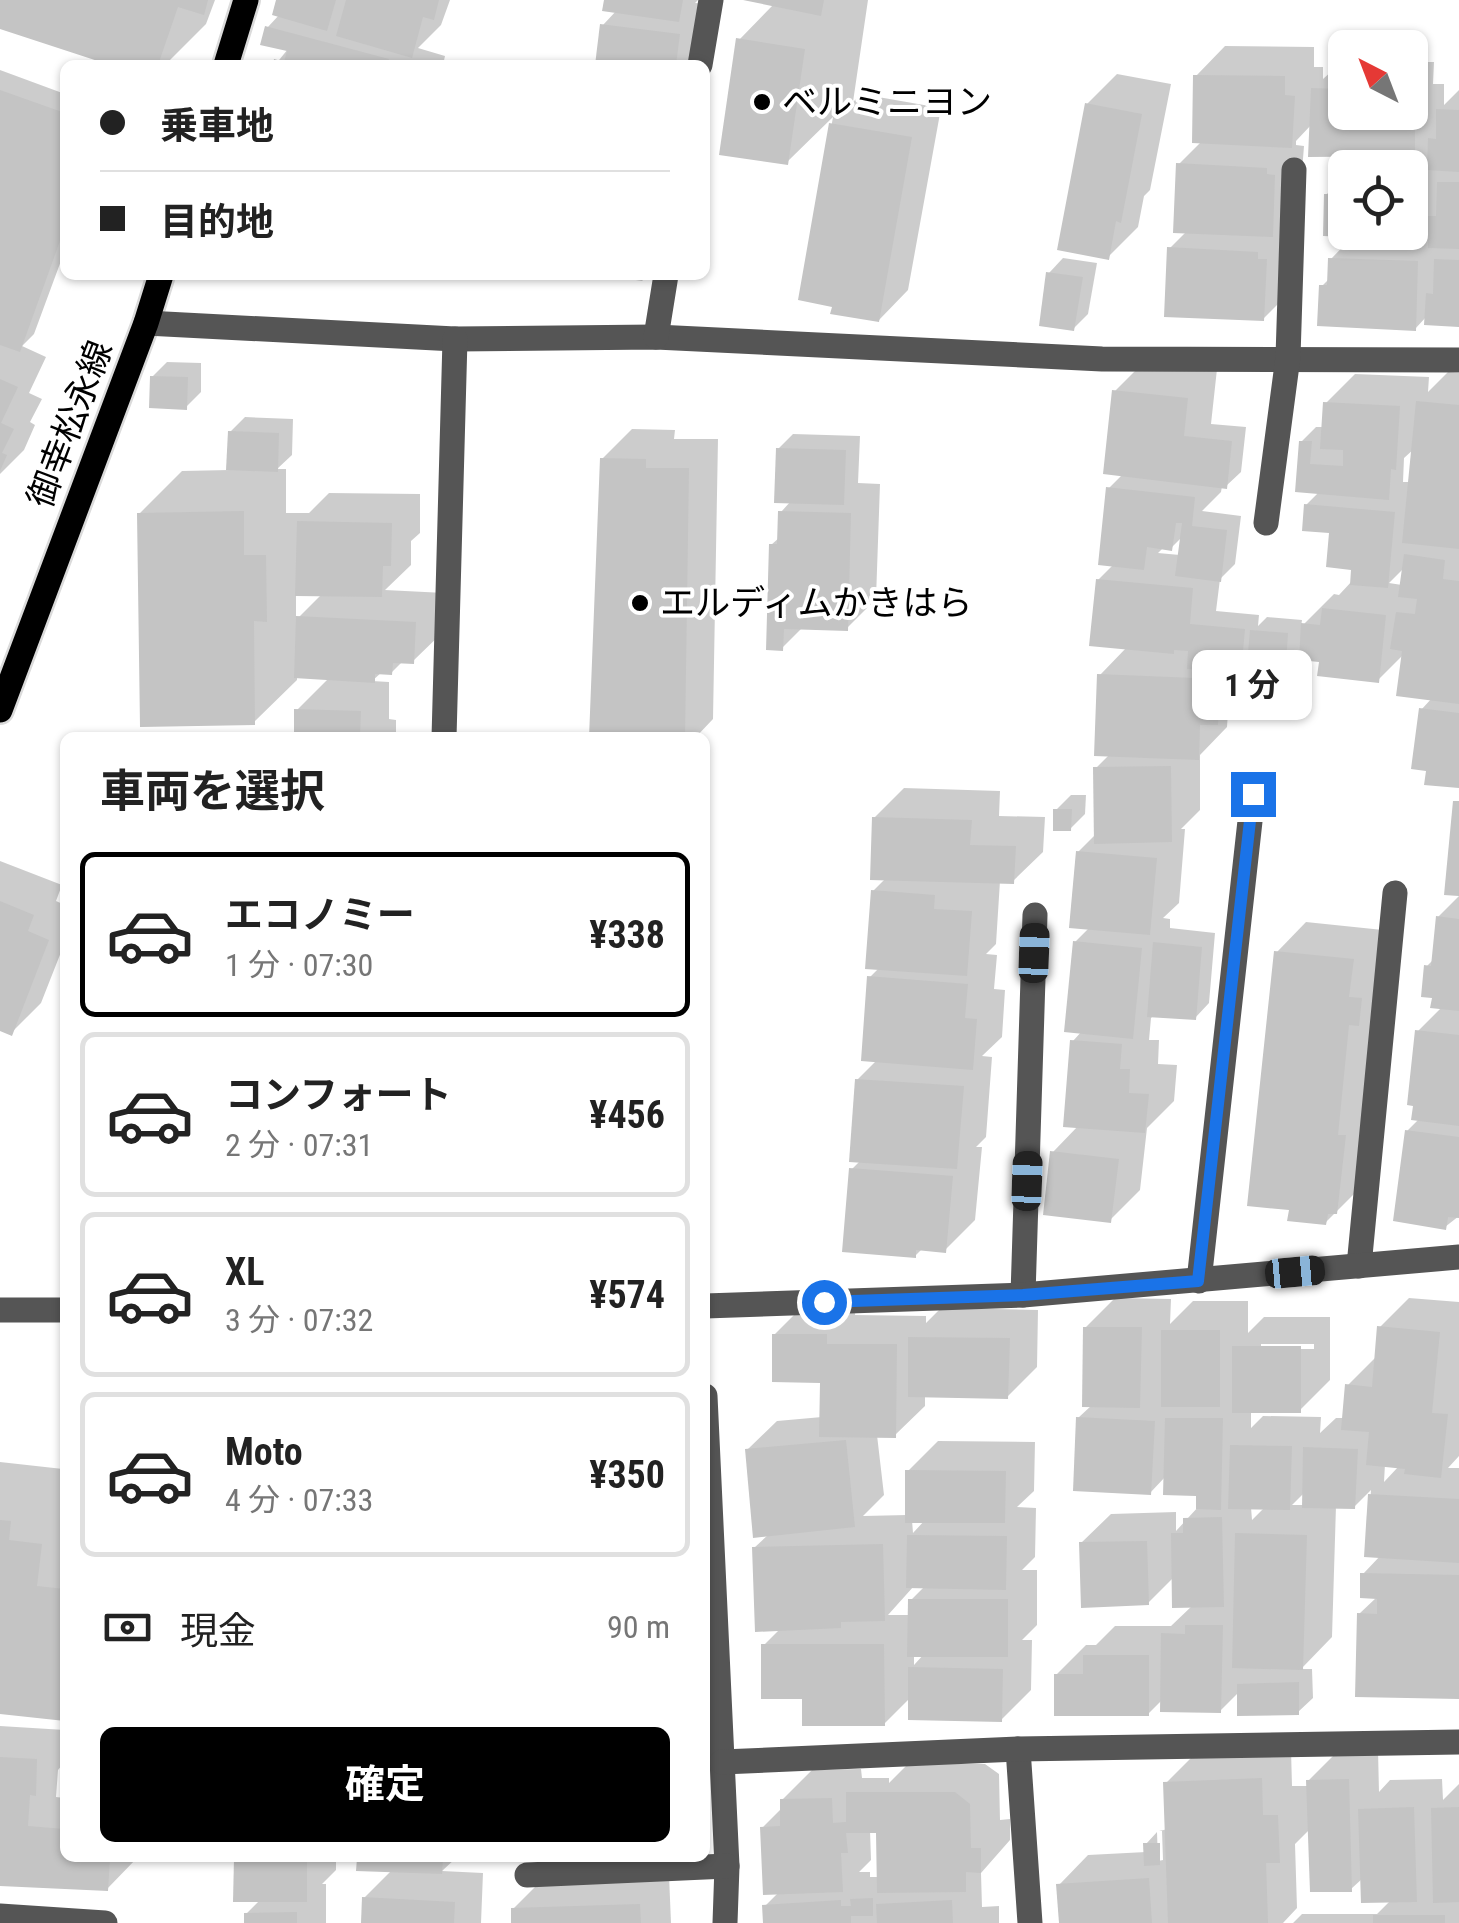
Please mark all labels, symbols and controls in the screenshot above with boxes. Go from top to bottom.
north arrow [1328,30,1428,130]
map controls [1328,30,1428,250]
place label: ベルミニヨン [782,82,992,123]
marker: ベルミニヨン [751,91,773,113]
text: 乗車地 [160,104,274,148]
button: locate [1328,150,1428,250]
text: 目的地 [160,200,274,244]
street label: 御幸松永線 [20,335,121,513]
place label: エルディムかきはら [660,583,973,624]
marker: エルディムかきはら [629,592,651,614]
callout: 1 分 [1193,649,1313,719]
text: 1 分 [1224,666,1280,704]
text: 車両を選択 [100,765,325,818]
route end [1231,772,1276,817]
icon: car [105,890,195,980]
text: エコノミー [225,893,415,937]
text: ¥338 [589,913,665,957]
car [1018,922,1050,984]
text: 1 分 · 07:30 [225,946,373,984]
icon: car [105,1070,195,1160]
text: コンフォート [225,1073,452,1117]
text: ¥456 [589,1093,665,1137]
text: 2 分 · 07:31 [225,1126,373,1164]
car [1011,1150,1043,1212]
icon: car [105,1250,195,1340]
text: XL [225,1250,264,1294]
car [1264,1254,1326,1290]
text: ¥574 [589,1273,665,1317]
route start [802,1280,847,1325]
text: 3 分 · 07:32 [225,1301,373,1339]
icon: car [105,1430,195,1520]
text: Moto [225,1430,303,1474]
text: ¥350 [589,1453,665,1497]
text: 4 分 · 07:33 [225,1481,373,1519]
icon: cash [100,1600,155,1655]
text: 90 m [607,1608,670,1646]
text: 現金 [180,1609,256,1653]
button: 確定 [100,1727,670,1842]

